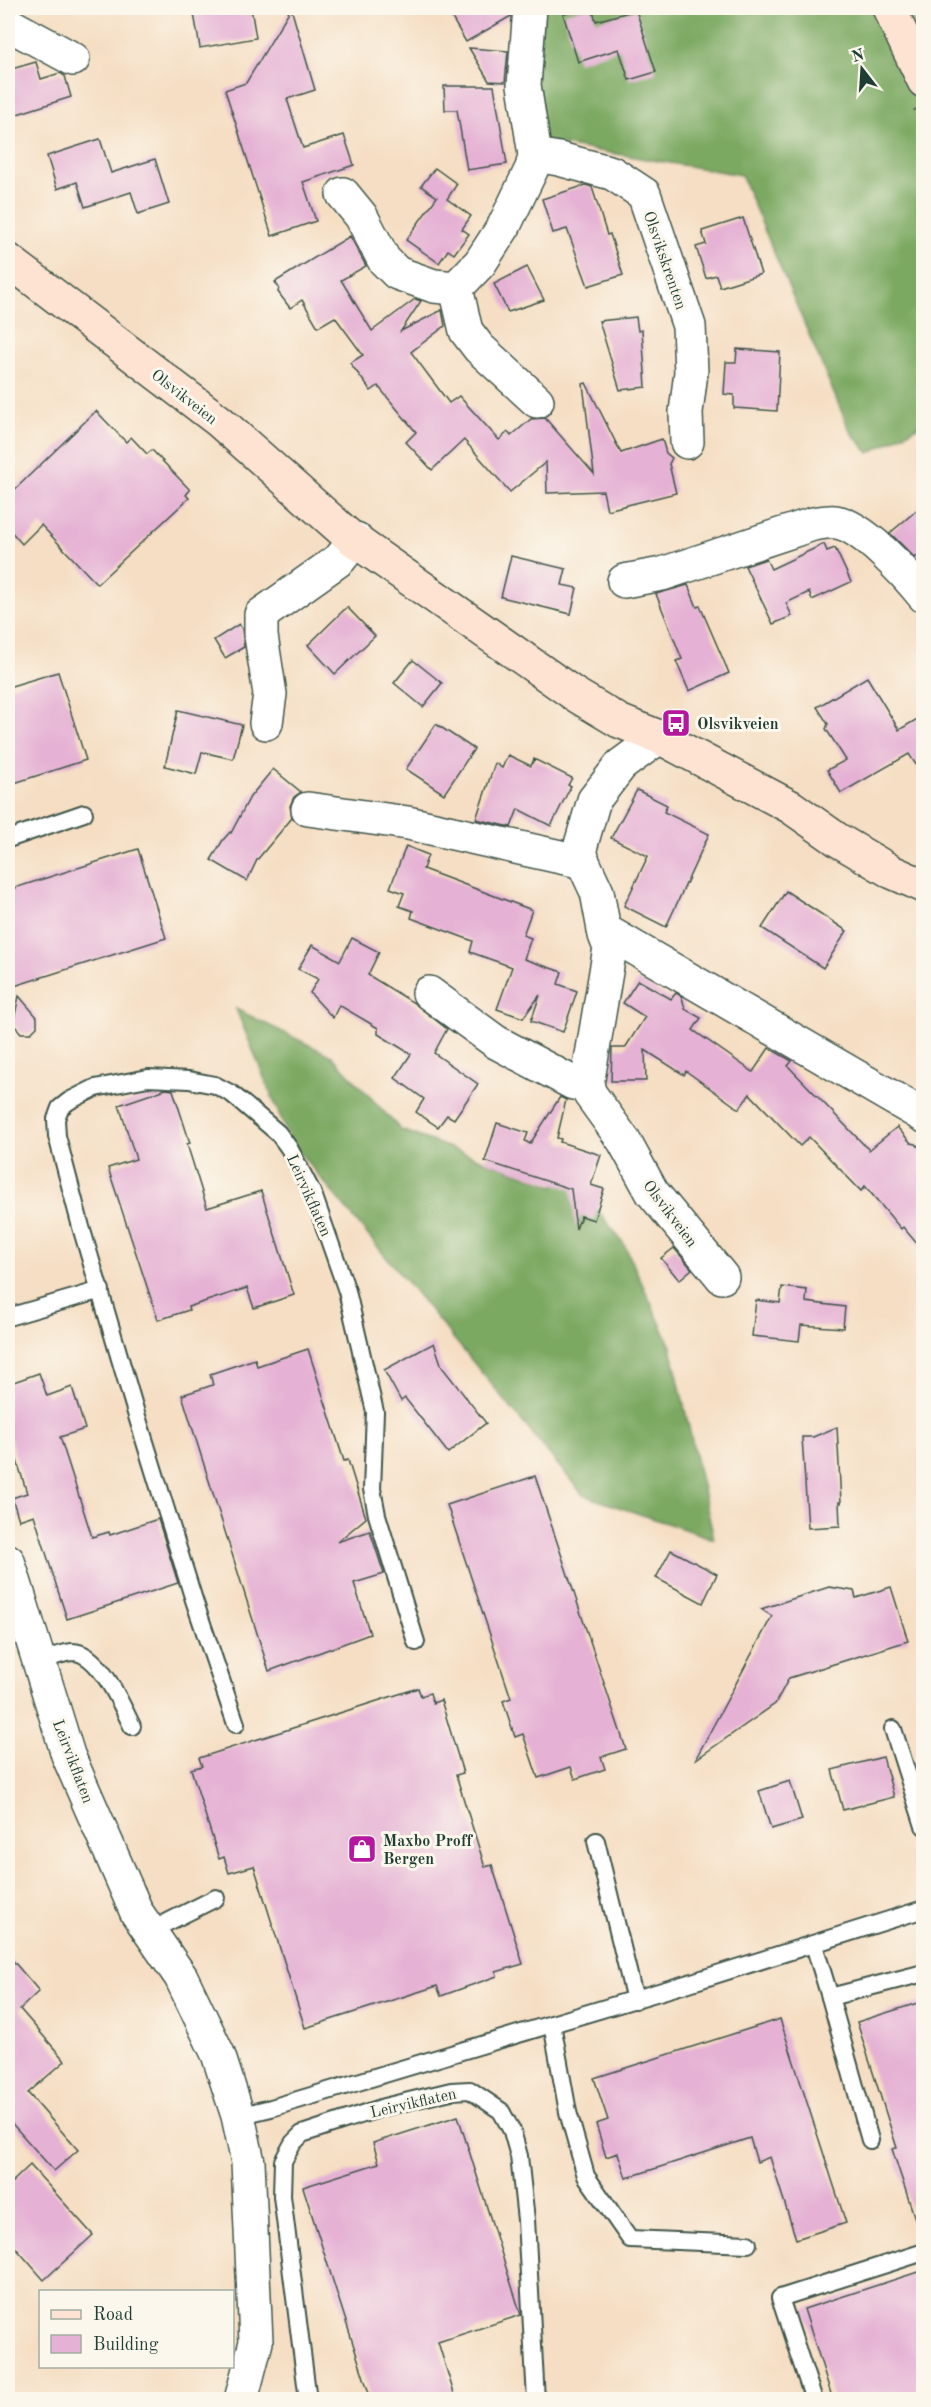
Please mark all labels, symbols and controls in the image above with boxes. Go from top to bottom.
north arrow [832,39,892,99]
text: N [850,47,867,66]
street label: Olsvikskrenten [640,209,689,312]
street label: Olsvikveien [148,367,220,428]
bus stop icon: Olsvikveien [660,707,692,739]
place label: Olsvikveien [697,717,779,733]
street label: Leirvikflaten [283,1152,334,1240]
street label: Olsvikveien [639,1178,700,1251]
street label: Leirvikflaten [49,1718,96,1806]
shop icon: Maxbo Proff Bergen [346,1833,378,1865]
place label: Maxbo Proff Bergen [383,1834,474,1868]
street label: Leirvikflaten [369,2086,458,2122]
legend [39,2290,234,2368]
text: Road [93,2306,133,2324]
text: Building [93,2336,159,2354]

